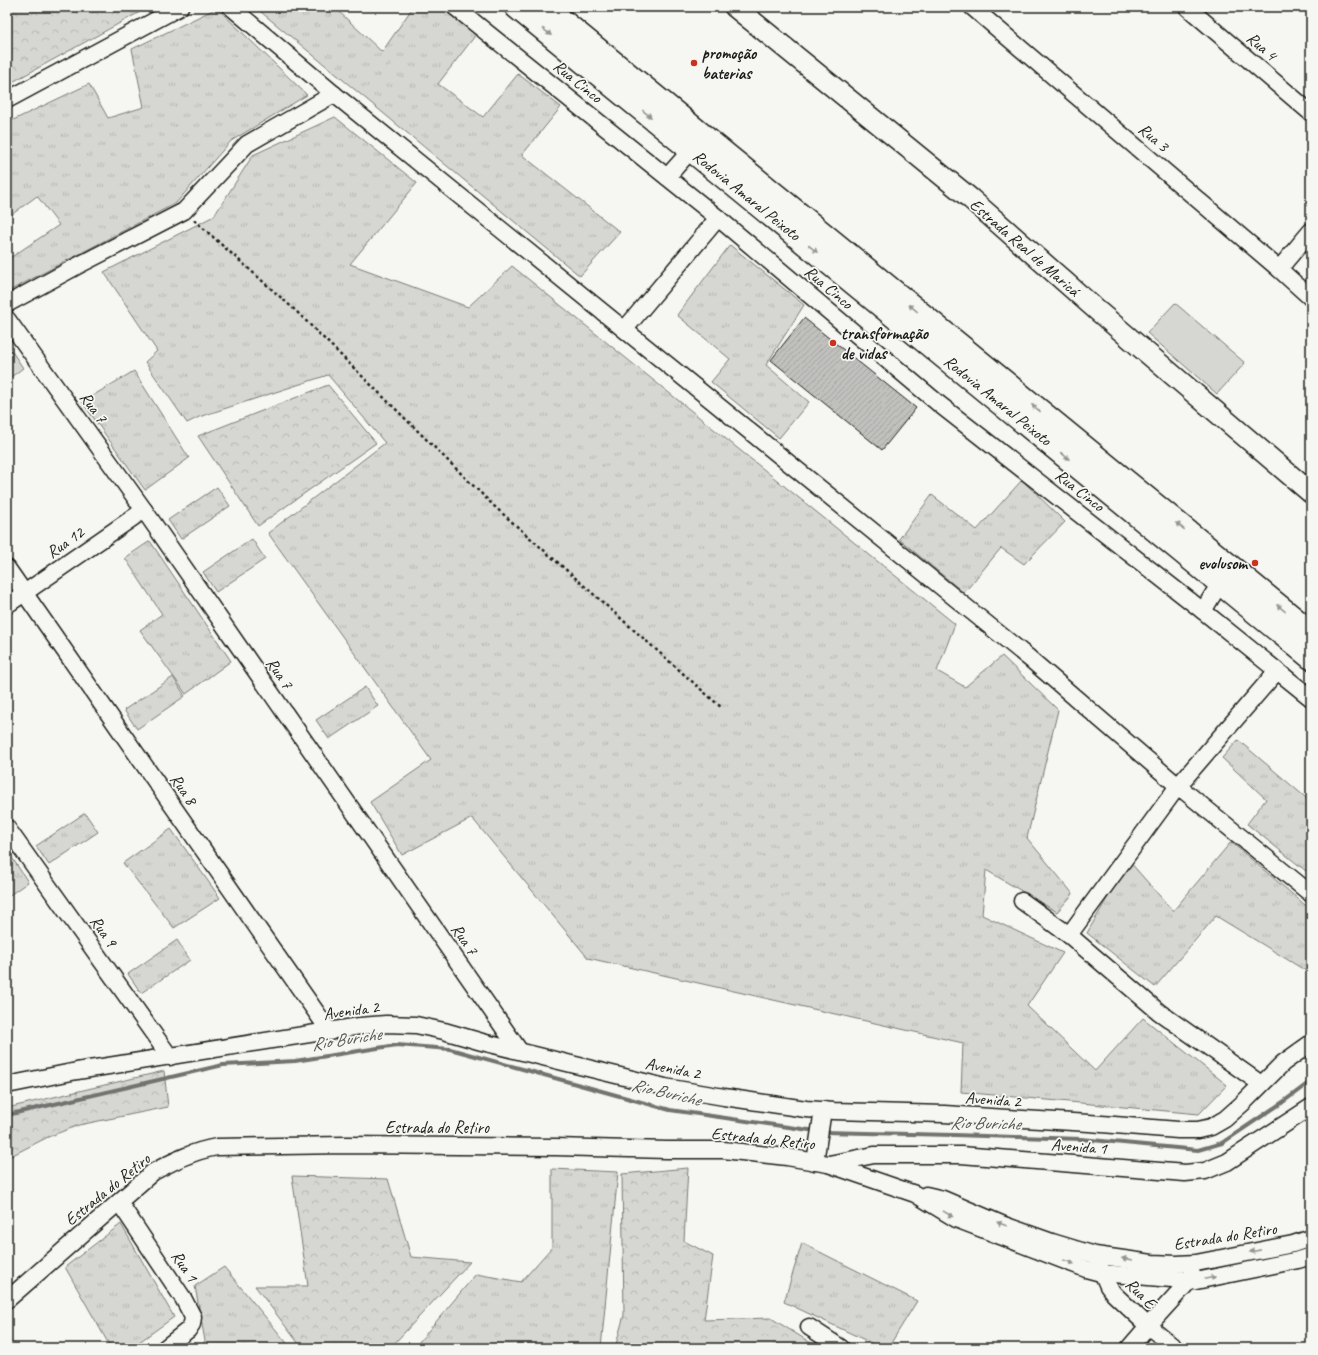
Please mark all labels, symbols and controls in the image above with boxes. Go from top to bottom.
one-way arrow [541,27,552,36]
street label: Rua 4 [1242,27,1283,67]
place label: promoção baterias [702,43,758,84]
street label: Rua Cinco [549,55,607,108]
marker: promoção baterias [689,58,699,68]
one-way arrow [642,109,653,118]
street label: Rua 3 [1134,119,1174,157]
street label: Rodovia Amaral Peixoto [689,145,806,246]
street label: Estrada Real de Maricá [965,194,1085,302]
one-way arrow [808,245,819,253]
street label: Rua Cinco [800,261,858,314]
one-way arrow [908,304,919,313]
place label: transformação de vidas [841,323,930,364]
marker: transformação de vidas [828,338,838,348]
street label: Rodovia Amaral Peixoto [940,350,1057,451]
street label: Rua 7 [75,388,113,428]
one-way arrow [1030,404,1041,413]
one-way arrow [1060,451,1071,460]
street label: Rua Cinco [1051,465,1109,517]
street label: Rua 12 [42,521,89,563]
one-way arrow [1175,521,1185,530]
place label: evolusom [1198,553,1248,574]
marker: evolusom [1250,558,1260,568]
one-way arrow [1275,603,1286,612]
street label: Rua 7 [261,654,299,694]
street label: Rua 8 [165,770,203,811]
street label: Rua 9 [85,912,123,952]
street label: Rua 7 [446,920,484,960]
street label: Avenida 2 [322,996,382,1025]
water label: Rio Buriche [310,1022,385,1055]
street label: Avenida 2 [643,1053,704,1084]
water label: Rio Buriche [629,1073,706,1111]
street label: Avenida 2 [964,1087,1023,1112]
water label: Rio Buriche [950,1111,1023,1135]
street label: Estrada do Retiro [385,1117,490,1138]
street label: Estrada do Retiro [710,1123,817,1154]
street label: Avenida 1 [1050,1134,1109,1159]
street label: Estrada do Retiro [60,1148,155,1230]
one-way arrow [942,1211,954,1218]
street label: Estrada do Retiro [1172,1218,1279,1255]
one-way arrow [995,1220,1007,1226]
street label: Rua 1 [167,1247,203,1287]
one-way arrow [1249,1249,1261,1255]
one-way arrow [1120,1256,1133,1262]
one-way arrow [1063,1260,1075,1266]
street label: Rua E [1121,1274,1162,1315]
one-way arrow [1204,1274,1216,1280]

